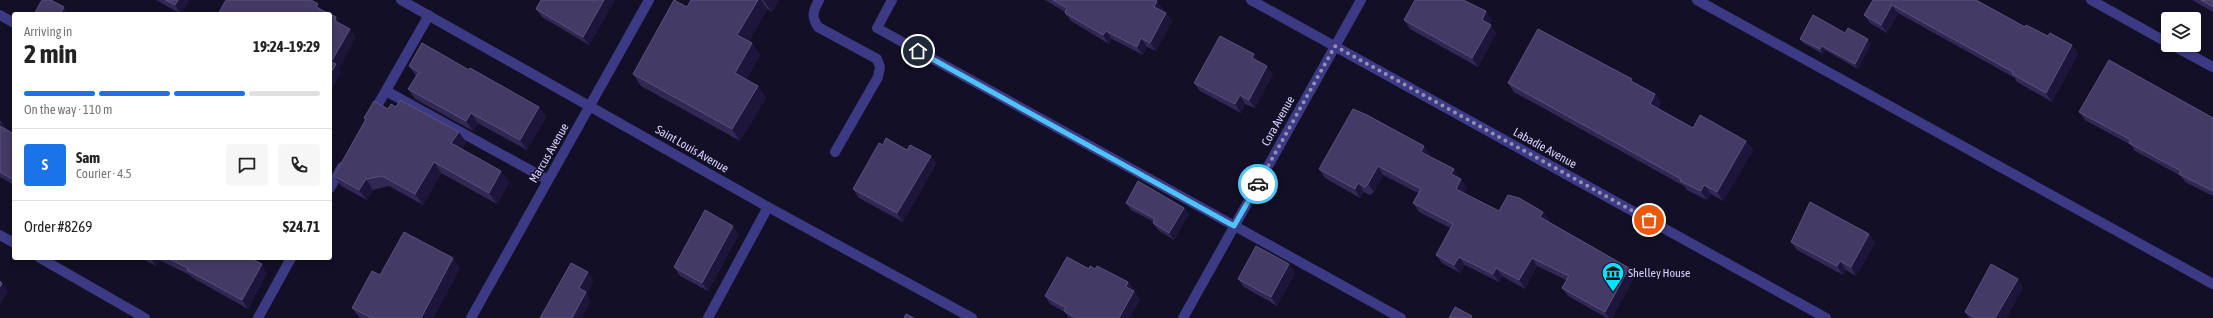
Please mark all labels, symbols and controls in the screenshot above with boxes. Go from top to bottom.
map controls [2161,12,2201,52]
button: layers [2161,12,2201,52]
text: Arriving in [24,24,72,39]
pin [901,34,935,68]
text: 19:24–19:29 [253,38,320,55]
text: 2 min [24,39,77,69]
icon: home [907,40,929,62]
street label: Cora Avenue [1259,94,1297,148]
text: On the way · 110 m [24,102,112,117]
street label: Marcus Avenue [526,121,572,185]
street label: Saint Louis Avenue [653,122,731,176]
street label: Labadie Avenue [1511,125,1579,171]
button: chat [226,144,268,186]
button: phone [278,144,320,186]
text: Sam [76,149,100,166]
text: S [42,156,48,173]
courier [1238,164,1278,204]
text: Courier · 4.5 [76,166,132,181]
icon: car [1247,173,1269,195]
pin [1632,203,1666,237]
icon: bag [1638,209,1660,231]
text: Order #8269 [24,218,92,235]
text: $24.71 [283,218,320,235]
museum icon: Shelley House [1600,260,1626,293]
place label: Shelley House [1628,266,1691,280]

